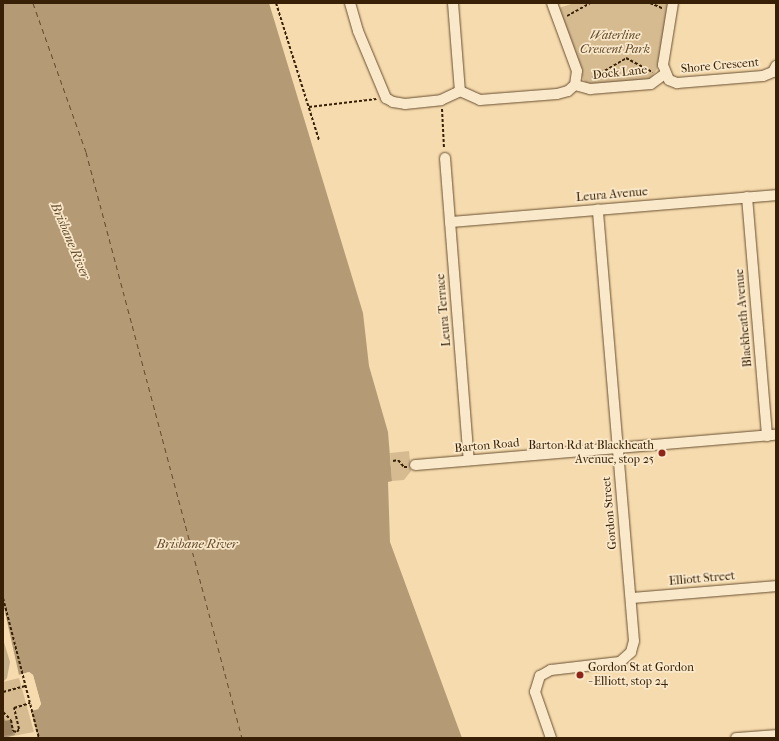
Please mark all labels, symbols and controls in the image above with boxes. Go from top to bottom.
park label: Waterline Crescent Park [580,29,650,57]
street label: Shore Crescent [680,55,760,77]
street label: Dock Lane [592,63,648,83]
street label: Leura Avenue [576,185,648,205]
water label: Brisbane River [47,201,93,281]
street label: Blackheath Avenue [733,268,755,368]
street label: Leura Terrace [434,273,454,347]
street label: Barton Road [454,436,520,456]
place label: Barton Rd at Blackheath Avenue, stop 25 [528,439,654,467]
marker: Barton Rd at Blackheath Avenue, stop 25 [657,448,667,458]
street label: Gordon Street [600,476,620,550]
water label: Brisbane River [156,536,238,552]
street label: Elliott Street [668,569,736,589]
place label: Gordon St at Gordon - Elliott, stop 24 [588,661,694,689]
marker: Gordon St at Gordon - Elliott, stop 24 [575,670,585,680]

